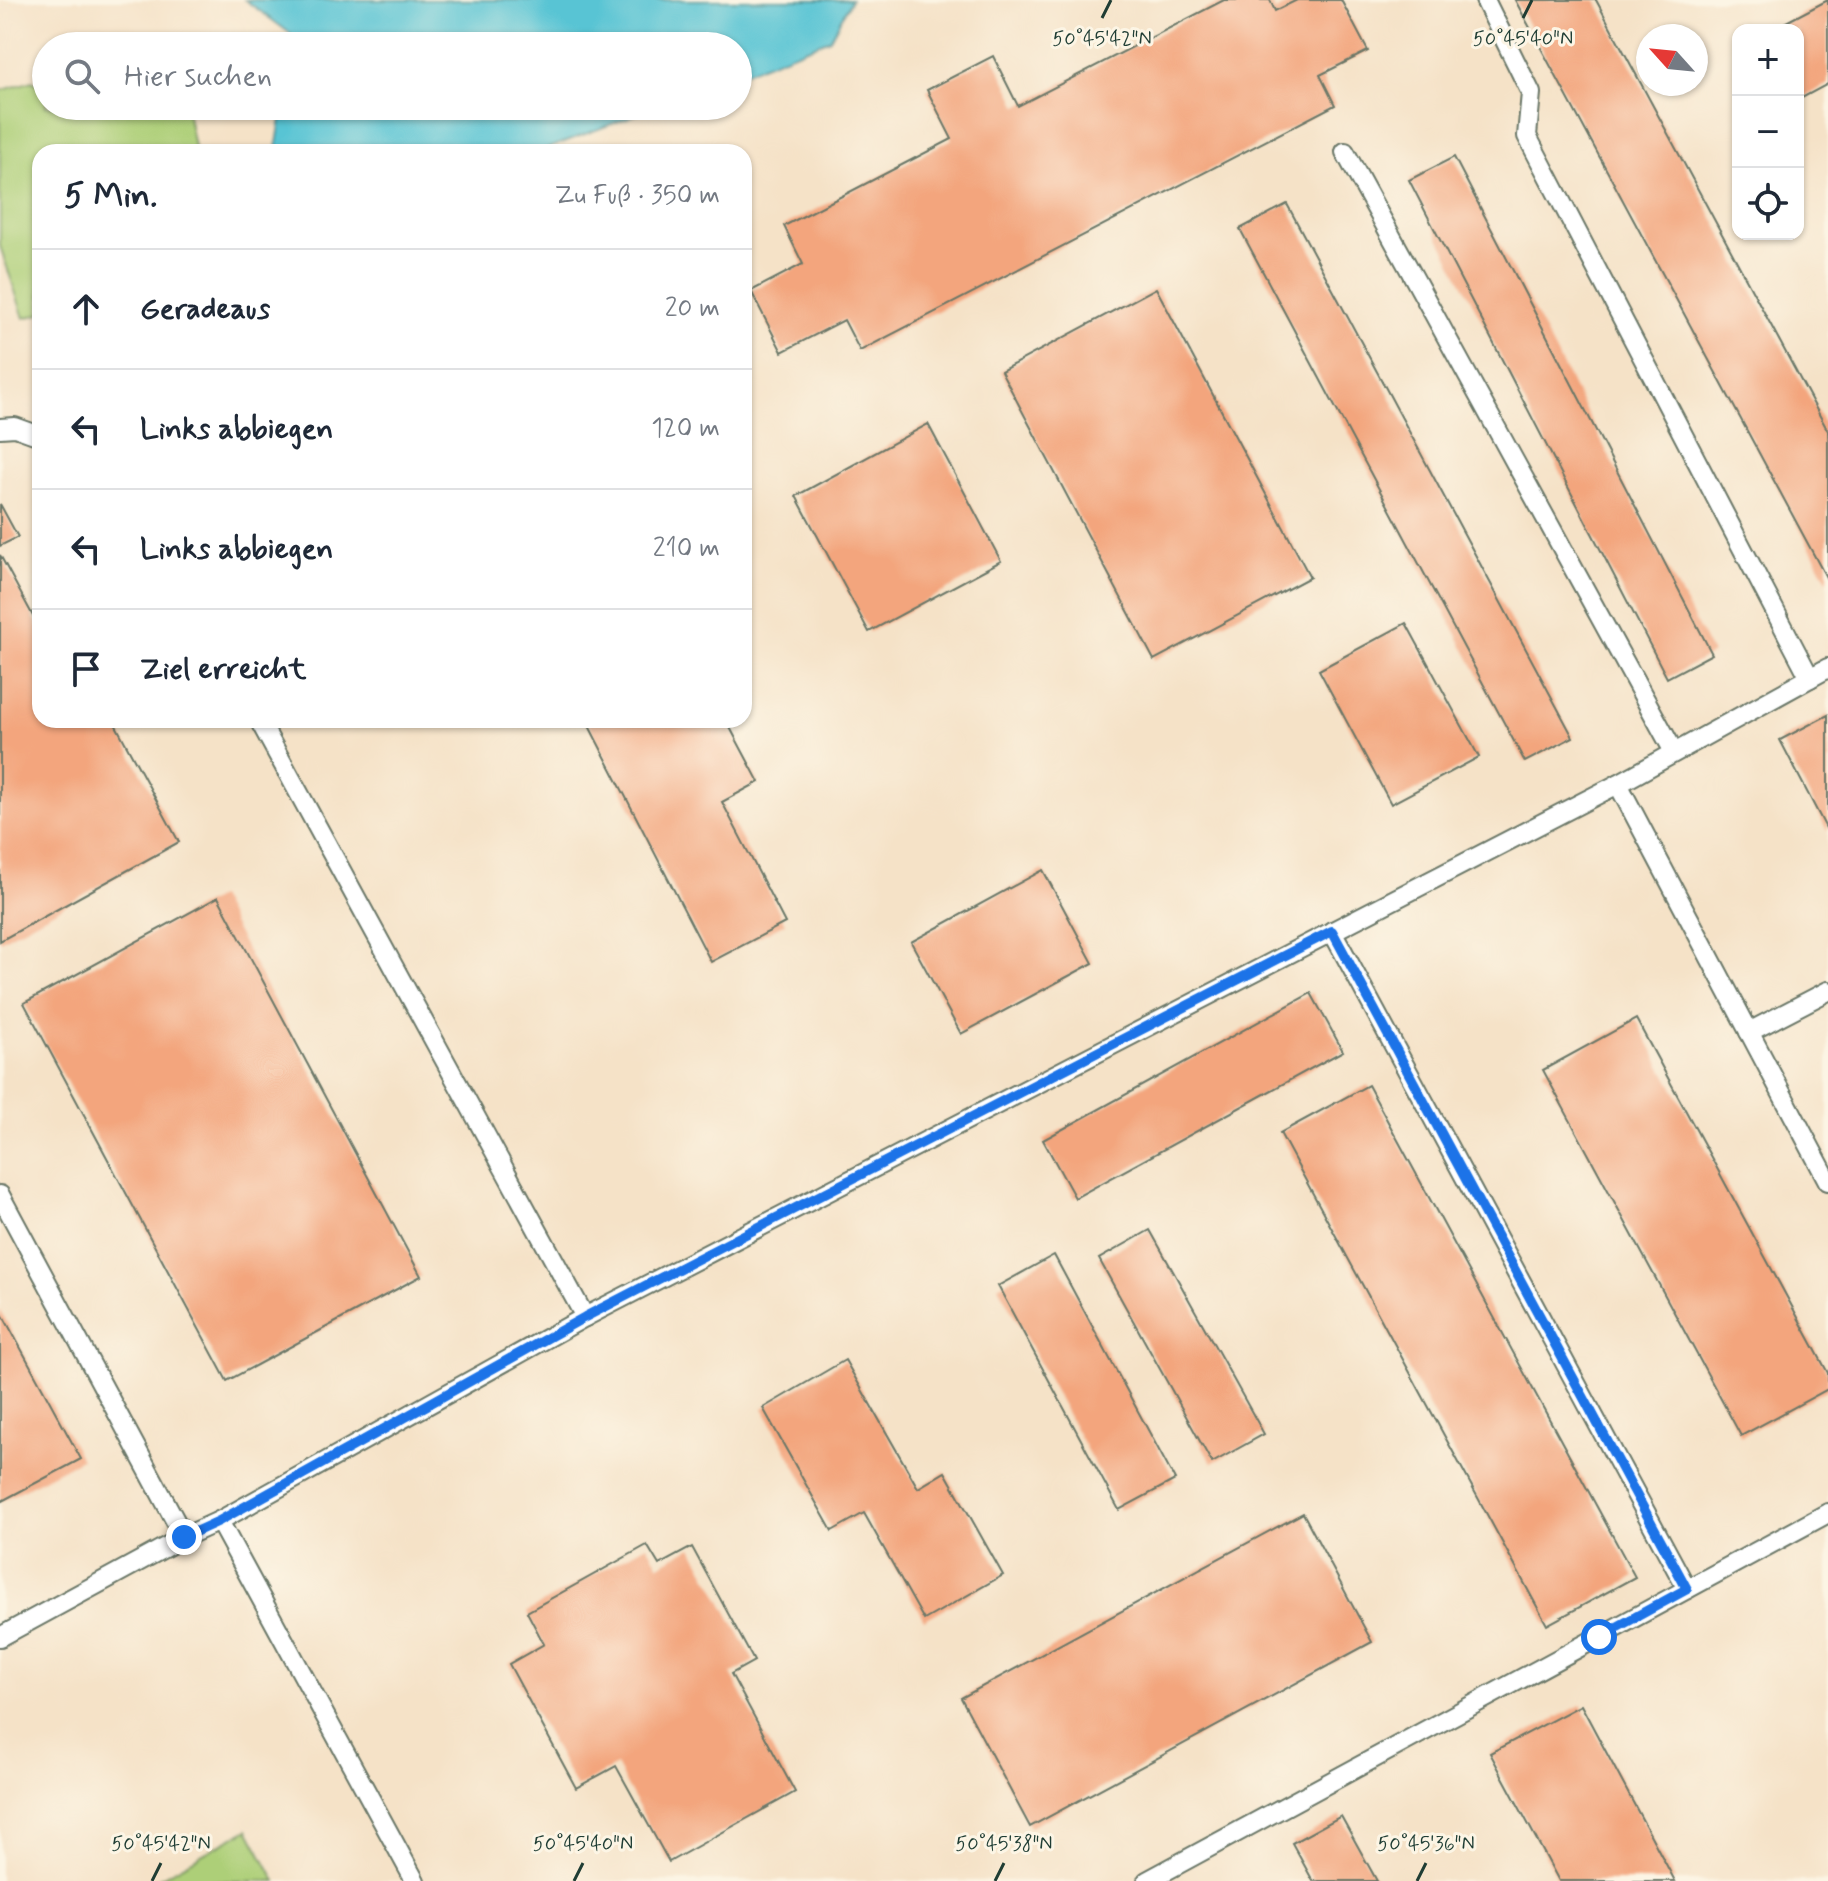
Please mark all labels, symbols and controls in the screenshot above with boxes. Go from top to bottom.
north arrow [1636,24,1708,96]
map controls [1732,24,1804,240]
button: + [1732,24,1804,96]
text: 50°45'42"N [1052,26,1152,53]
text: 50°45'40"N [1473,26,1573,53]
search box [32,32,752,120]
icon: search [60,54,104,98]
text: Hier suchen [124,57,272,96]
button: − [1732,96,1804,168]
button: locate [1732,168,1804,240]
text: 5 Min. [64,174,157,219]
text: Zu Fuß · 350 m [555,179,720,213]
icon: ahead [64,287,108,331]
text: Geradeaus [140,290,270,329]
text: 20 m [665,292,720,326]
icon: left [64,407,108,451]
text: Links abbiegen [140,410,333,449]
text: 120 m [651,412,720,446]
icon: left [64,527,108,571]
text: Links abbiegen [140,530,333,569]
text: 210 m [653,532,720,566]
icon: arrive [64,647,108,691]
text: Ziel erreicht [140,650,306,689]
route end [166,1519,202,1555]
route start [1581,1619,1617,1655]
text: 50°45'42"N [111,1831,211,1858]
text: 50°45'40"N [533,1831,633,1858]
text: 50°45'38"N [955,1831,1053,1858]
text: 50°45'36"N [1377,1831,1475,1858]

